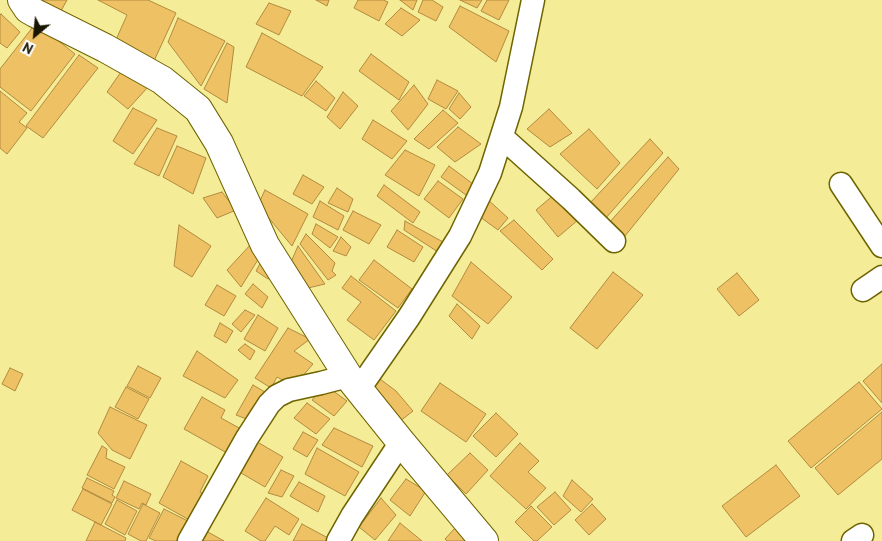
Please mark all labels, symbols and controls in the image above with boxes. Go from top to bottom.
north arrow [10,10,60,60]
text: N [20,38,36,58]

